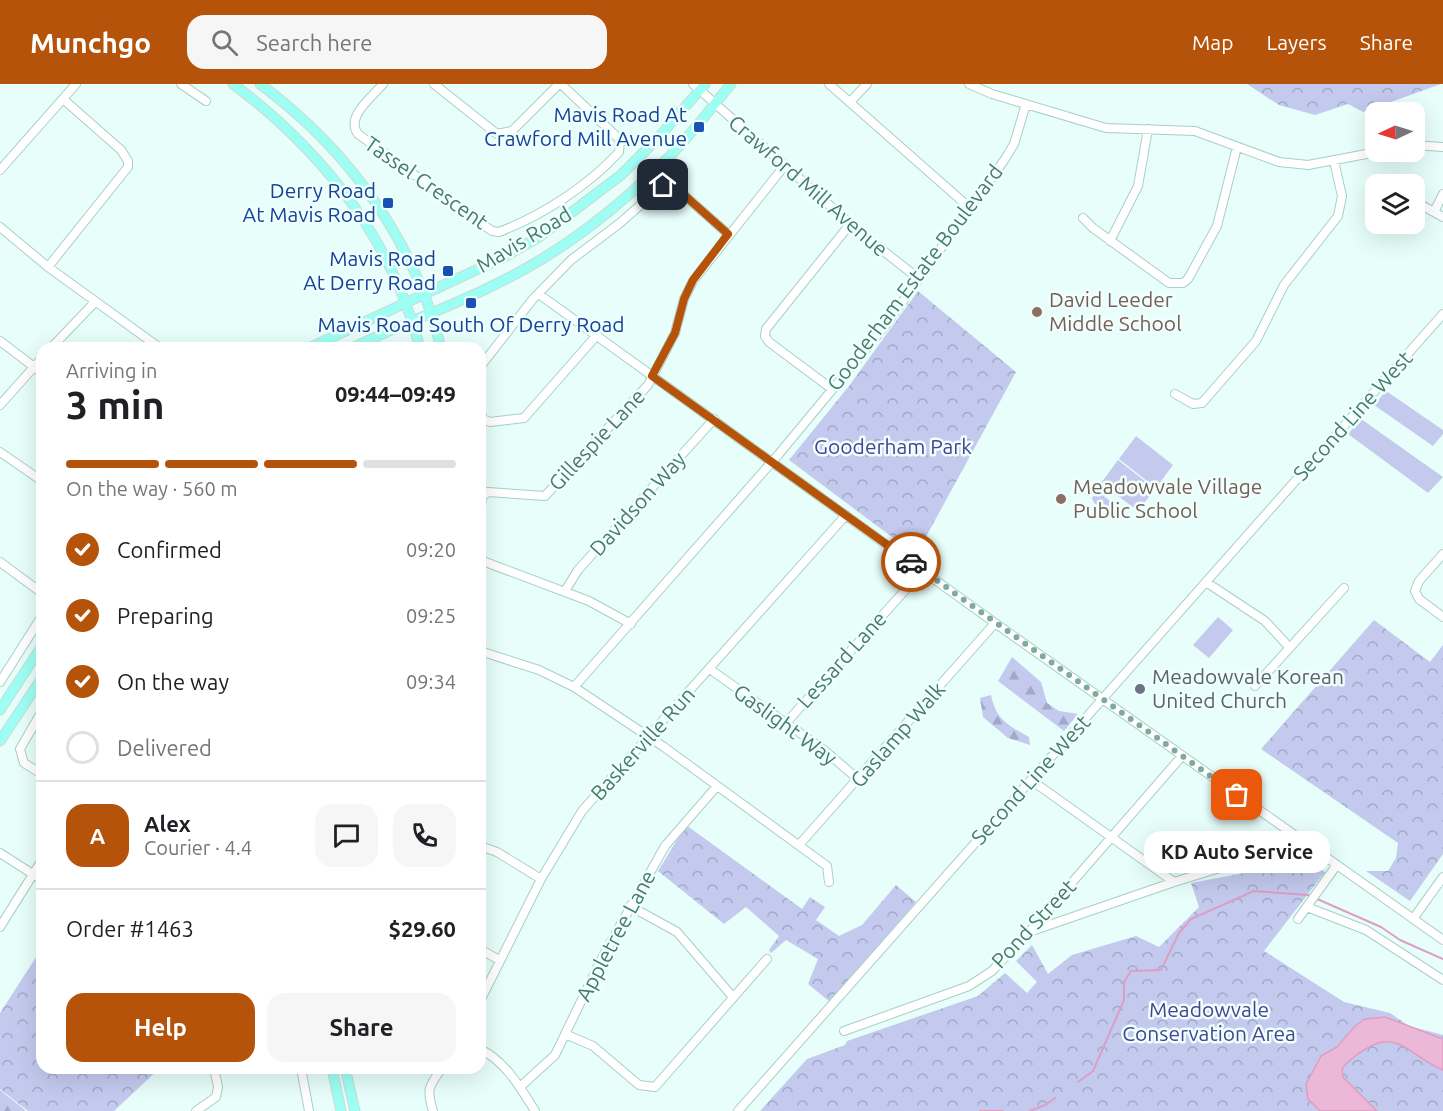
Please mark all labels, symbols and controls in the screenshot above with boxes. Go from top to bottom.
search box [187,15,607,69]
icon: search [208,26,241,59]
text: Munchgo [30,27,151,58]
text: Search here [256,30,372,55]
text: Map [1192,30,1233,54]
text: Layers [1266,30,1327,54]
text: Share [1360,30,1413,54]
place label: Mavis Road At Crawford Mill Avenue [484,102,687,150]
north arrow [1365,102,1425,162]
map controls [1365,102,1425,234]
street label: Crawford Mill Avenue [724,110,893,261]
marker: Mavis Road At Crawford Mill Avenue [692,120,706,134]
street label: Tassel Crescent [360,131,493,234]
pin [637,159,688,210]
street label: Gooderham Estate Boulevard [821,160,1007,395]
icon: home [646,168,679,201]
button: layers [1365,174,1425,234]
place label: Derry Road At Mavis Road [243,178,376,226]
marker: Derry Road At Mavis Road [381,196,395,210]
street label: Mavis Road [472,201,575,277]
place label: Mavis Road At Derry Road [303,246,436,294]
marker: Mavis Road At Derry Road [441,264,455,278]
place label: David Leeder Middle School [1049,287,1182,335]
marker: Mavis Road South Of Derry Road [464,296,478,310]
marker: David Leeder Middle School [1030,305,1044,319]
place label: Mavis Road South Of Derry Road [317,312,625,336]
street label: Second Line West [1288,346,1417,485]
text: Arriving in [66,359,157,382]
text: 09:44–09:49 [335,381,456,406]
text: 3 min [66,383,165,426]
street label: Gillespie Lane [543,384,649,495]
park label: Gooderham Park [814,434,972,458]
street label: Davidson Way [584,446,690,560]
place label: Meadowvale Village Public School [1073,474,1262,522]
text: On the way · 560 m [66,477,238,500]
marker: Meadowvale Village Public School [1054,492,1068,506]
courier [881,532,941,592]
icon: check [66,533,99,566]
text: Confirmed [117,537,222,562]
text: 09:20 [406,538,456,561]
icon: car [895,546,928,579]
icon: check [66,599,99,632]
text: Preparing [117,603,214,628]
text: 09:25 [406,604,456,627]
street label: Lessard Lane [792,606,891,712]
place label: Meadowvale Korean United Church [1152,664,1344,712]
icon: check [66,665,99,698]
text: On the way [117,669,229,694]
text: 09:34 [406,670,456,693]
street label: Gaslamp Walk [845,677,950,792]
street label: Gaslight Way [729,679,842,770]
street label: Baskerville Run [585,682,699,805]
marker: Meadowvale Korean United Church [1133,682,1147,696]
street label: Second Line West [966,710,1095,849]
text: Delivered [117,735,212,760]
pin [1211,769,1262,820]
icon: bag [1220,778,1253,811]
button: chat [315,804,378,867]
button: phone [393,804,456,867]
text: Alex [144,811,191,836]
text: A [90,823,105,848]
callout: KD Auto Service [1144,831,1330,873]
text: Courier · 4.4 [144,836,252,859]
text: KD Auto Service [1161,840,1313,863]
street label: Appletree Lane [571,866,660,1005]
street label: Pond Street [986,874,1080,973]
text: Order #1463 [66,916,194,941]
text: $29.60 [389,916,456,941]
button: Help [66,993,255,1062]
button: Share [267,993,456,1062]
park label: Meadowvale Conservation Area [1122,997,1296,1045]

